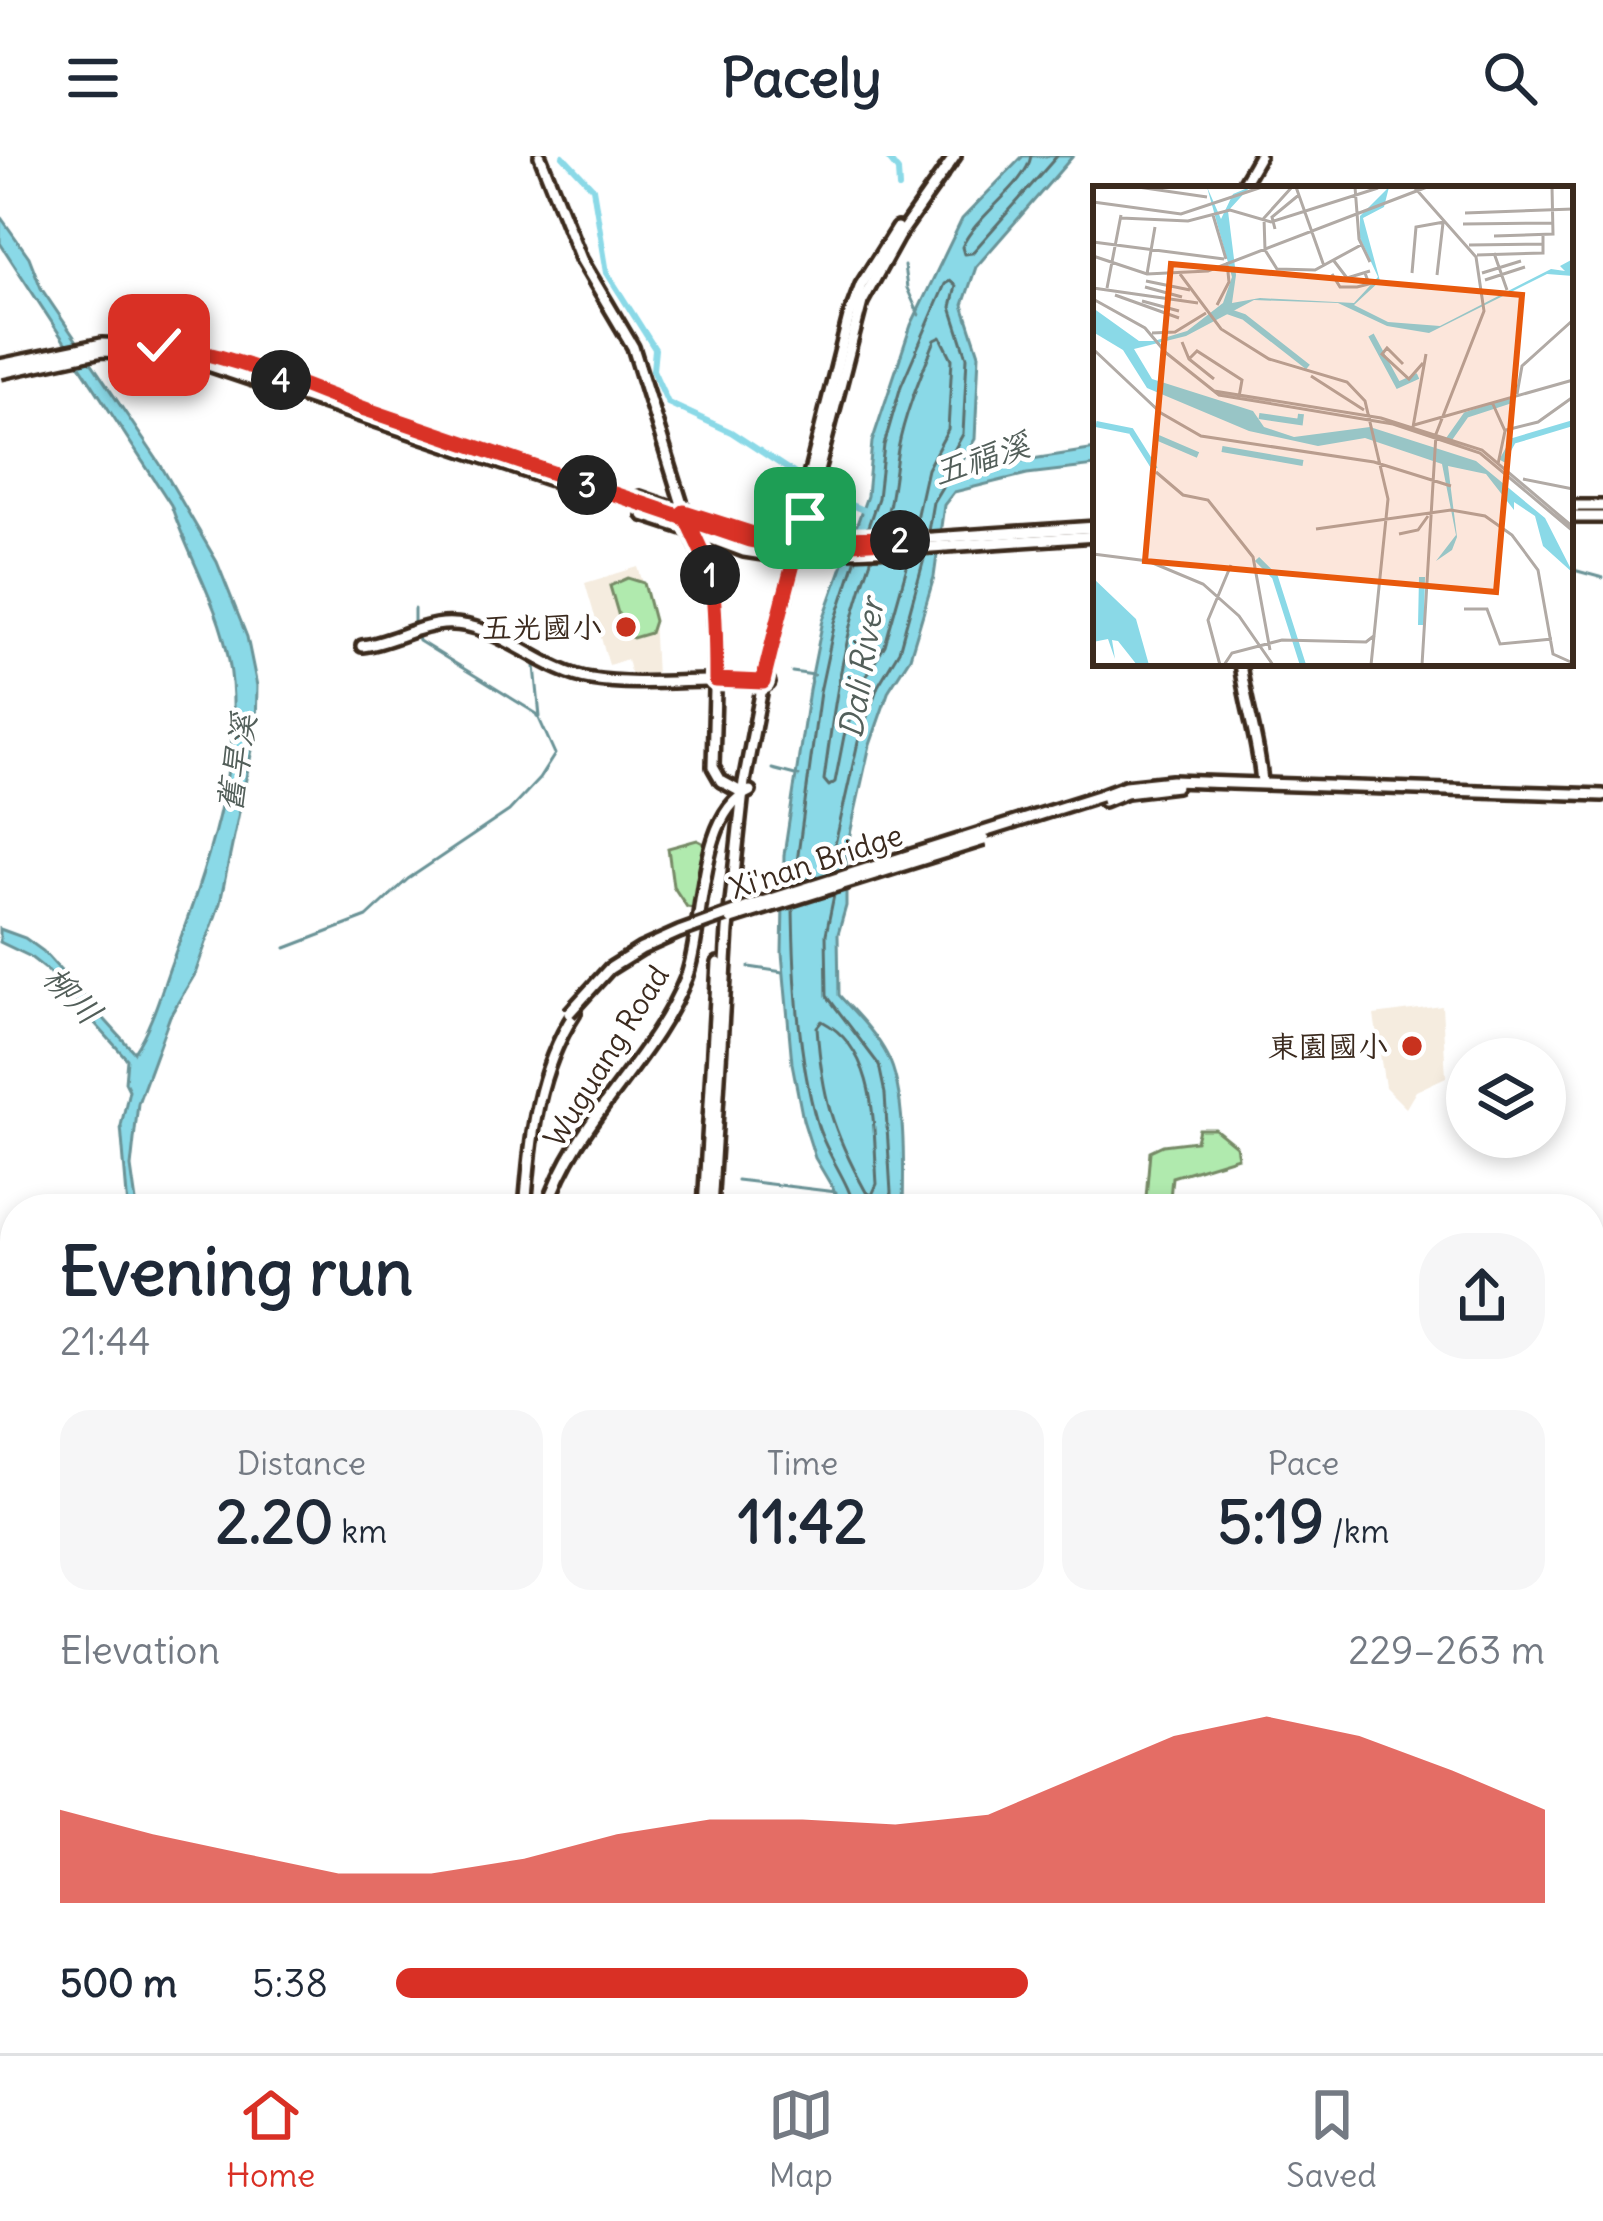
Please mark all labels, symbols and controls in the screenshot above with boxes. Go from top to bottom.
text: Pacely [721,44,882,112]
icon: menu [60,45,126,111]
icon: search [1477,45,1543,111]
inset map [1093,186,1573,666]
pin [108,294,210,396]
icon: check [126,312,192,378]
pin: 4 [251,350,311,410]
text: 4 [271,359,291,401]
water label: 五福溪 [927,422,1036,493]
pin: 3 [557,455,617,515]
text: 3 [578,464,596,506]
pin [754,467,856,569]
icon: arrive [772,485,838,551]
pin: 2 [870,510,930,570]
text: 2 [891,519,909,561]
pin: 1 [680,545,740,605]
text: 1 [703,554,717,596]
water label: Dali River [829,592,893,741]
place label: 五光國小 [482,608,602,646]
marker: 五光國小 [613,614,639,640]
water label: 舊旱溪 [208,709,265,815]
street label: Xi'nan Bridge [725,815,907,907]
water label: 柳川 [35,957,112,1034]
street label: Wuguang Road [535,958,677,1154]
place label: 東園國小 [1268,1027,1388,1065]
marker: 東園國小 [1399,1033,1425,1059]
map controls [1446,1038,1566,1158]
button: layers [1446,1038,1566,1158]
text: Evening run [60,1230,413,1313]
button: share [1419,1233,1545,1359]
text: 21:44 [60,1317,151,1366]
text: Distance [237,1442,366,1484]
text: Time [767,1442,838,1484]
text: Pace [1268,1442,1339,1484]
text: 2.20 [216,1484,334,1559]
text: 11:42 [738,1484,867,1559]
text: 5:19 [1218,1484,1324,1559]
text: km [334,1510,387,1552]
text: /km [1324,1510,1390,1552]
text: Elevation [60,1626,220,1675]
text: 229–263 m [1348,1626,1545,1675]
text: 500 m [60,1959,177,2008]
text: 5:38 [252,1959,328,2008]
tab: Home [226,2082,315,2196]
tab: Map [768,2082,834,2196]
tab: Saved [1286,2082,1377,2196]

